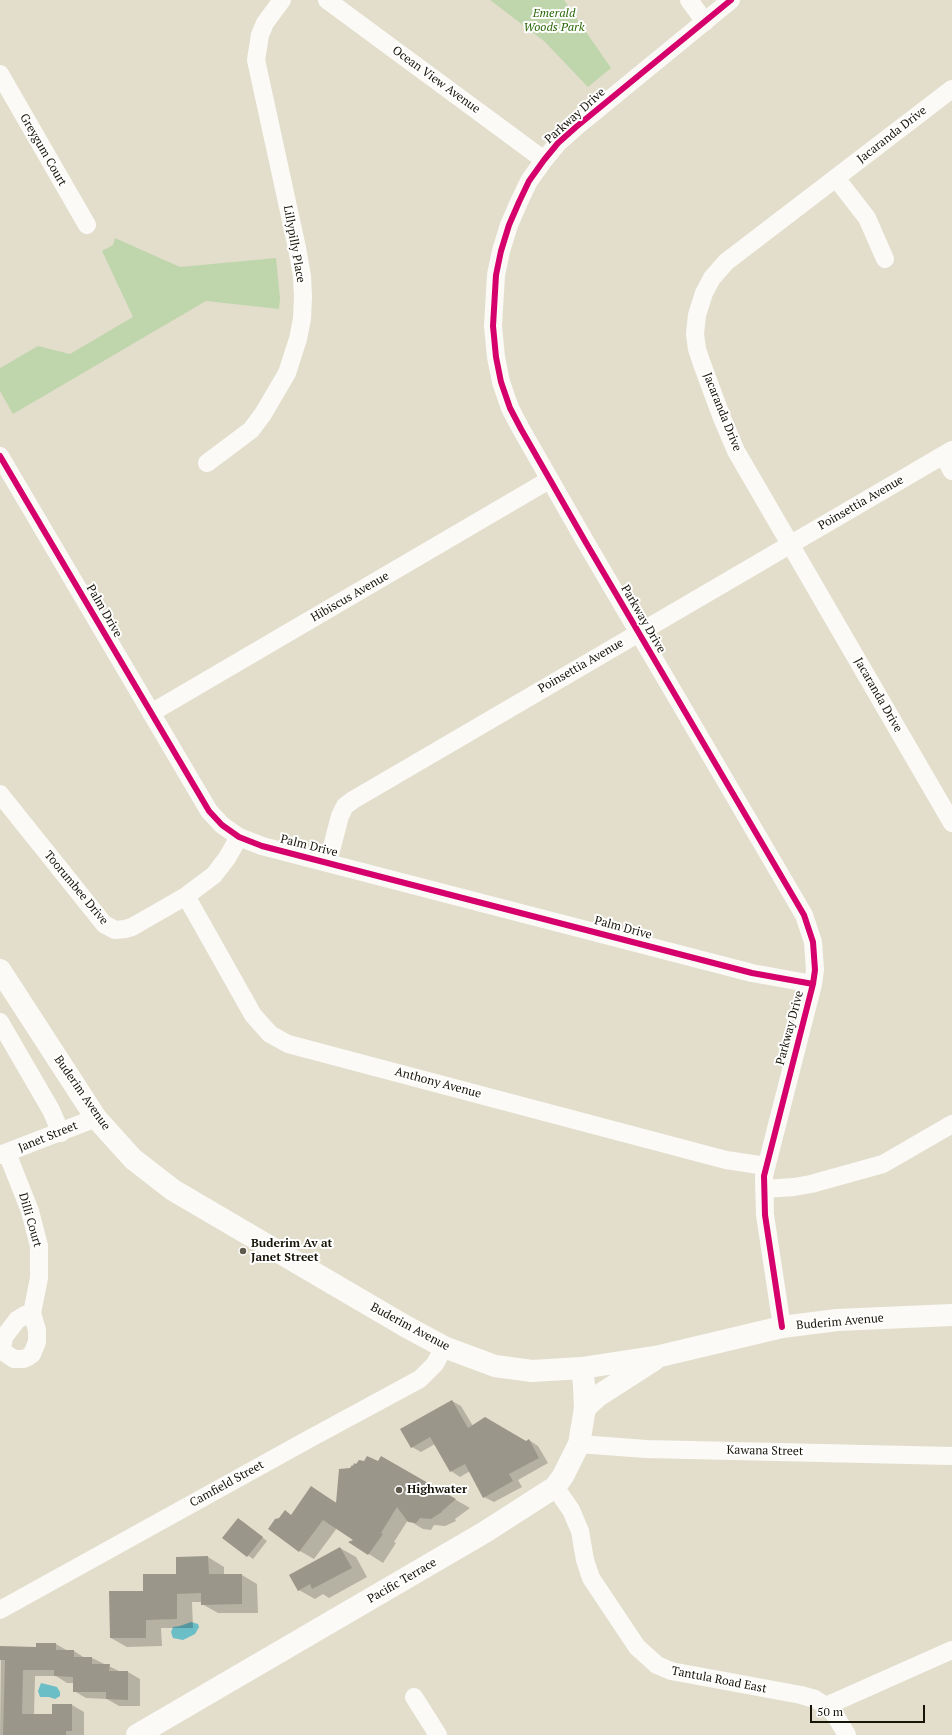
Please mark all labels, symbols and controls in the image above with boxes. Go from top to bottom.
park label: Emerald Woods Park [524,7,584,35]
street label: Ocean View Avenue [389,43,483,117]
street label: Parkway Drive [542,85,608,147]
street label: Jacaranda Drive [855,104,929,166]
street label: Greygum Court [17,111,69,189]
street label: Lillypilly Place [280,204,308,284]
street label: Jacaranda Drive [700,370,744,454]
street label: Poinsettia Avenue [816,473,906,533]
street label: Hibiscus Avenue [308,569,392,625]
street label: Palm Drive [83,582,125,640]
street label: Parkway Drive [618,582,668,656]
street label: Poinsettia Avenue [536,636,626,696]
street label: Jacaranda Drive [851,655,905,735]
street label: Palm Drive [279,832,339,860]
street label: Toorumbee Drive [41,848,111,928]
street label: Palm Drive [593,913,653,943]
street label: Parkway Drive [773,989,807,1067]
street label: Buderim Avenue [51,1053,113,1133]
street label: Anthony Avenue [393,1065,483,1101]
street label: Janet Street [16,1119,80,1155]
street label: Dilli Court [15,1191,45,1249]
place label: Buderim Av at Janet Street [251,1237,332,1265]
marker: Buderim Av at Janet Street [238,1246,248,1256]
street label: Buderim Avenue [368,1300,452,1354]
street label: Buderim Avenue [796,1311,884,1333]
street label: Kawana Street [727,1443,803,1459]
street label: Camfield Street [187,1458,267,1510]
place label: Highwater [407,1483,467,1497]
marker: Highwater [394,1485,404,1495]
street label: Pacific Terrace [365,1555,439,1607]
street label: Tantula Road East [670,1664,768,1696]
scale bar [812,1697,927,1723]
text: 50 m [817,1704,843,1719]

